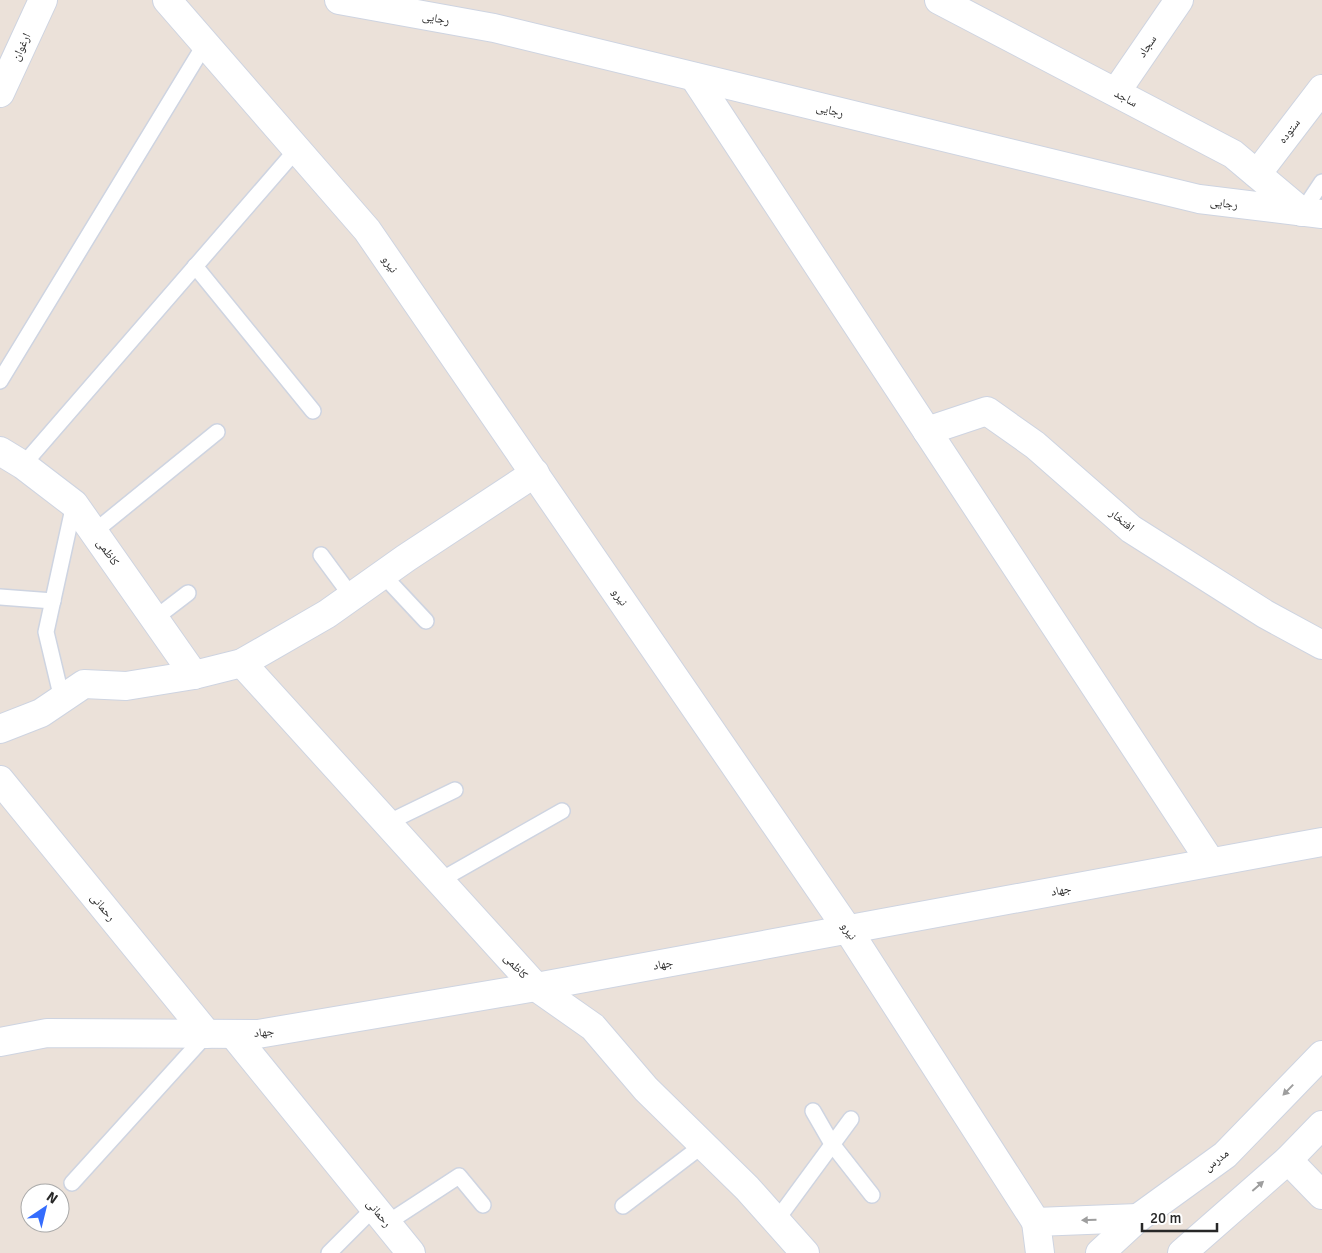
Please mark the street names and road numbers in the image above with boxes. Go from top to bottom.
street label: رجایی [421,9,451,28]
street label: ارغوان [9,31,34,64]
street label: سجاد [1135,32,1160,60]
street label: ساجد [1112,86,1140,111]
street label: رجایی [815,100,845,121]
street label: ستوده [1275,116,1304,147]
street label: رجایی [1209,194,1239,213]
street label: نیرو [378,253,401,276]
street label: افتخار [1105,505,1137,535]
street label: کاظمی [93,536,122,569]
street label: نیرو [608,586,631,609]
street label: جهاد [1050,881,1073,900]
street label: رحمانی [87,890,119,925]
street label: نیرو [837,920,860,943]
street label: کاظمی [500,950,531,982]
street label: جهاد [652,955,675,974]
street label: جهاد [253,1024,275,1041]
street label: مدرس [1201,1146,1232,1175]
street label: رحمانی [363,1196,395,1231]

